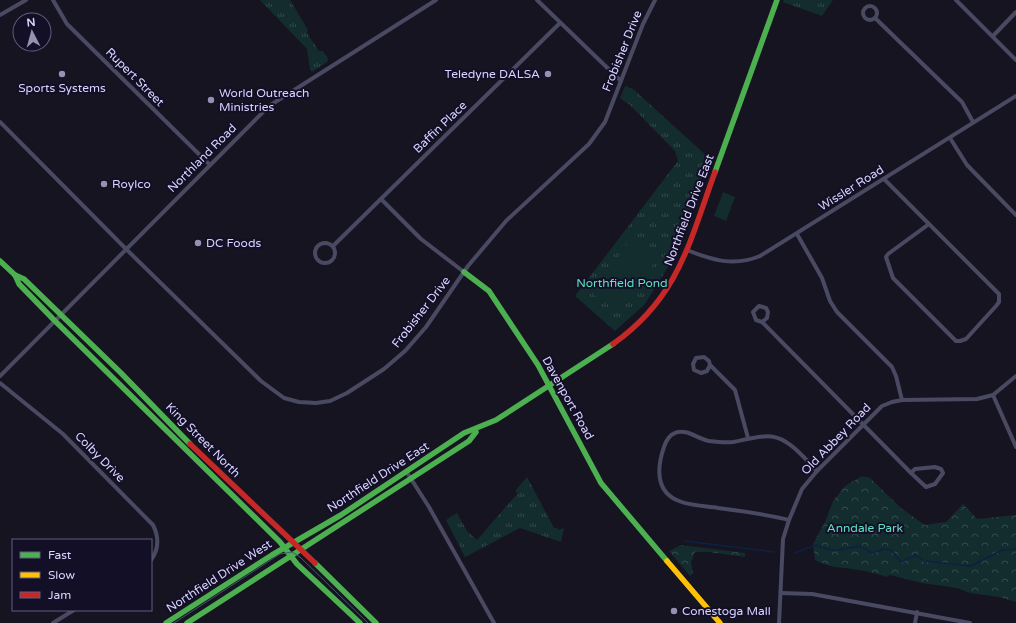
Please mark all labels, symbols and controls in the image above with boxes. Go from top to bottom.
street label: Frobisher Drive [599,8,645,94]
north arrow [12,12,52,52]
text: N [26,16,36,29]
street label: Rupert Street [103,45,167,109]
place label: Teledyne DALSA [445,67,540,81]
marker: Sports Systems [57,69,67,79]
marker: Teledyne DALSA [543,69,553,79]
place label: Sports Systems [18,81,106,95]
place label: World Outreach Ministries [219,86,309,114]
marker: World Outreach Ministries [206,95,216,105]
street label: Baffin Place [410,98,470,156]
street label: Northland Road [165,121,239,195]
street label: Northfield Drive East [661,152,717,268]
street label: Wissler Road [816,162,886,214]
place label: Roylco [112,177,151,191]
marker: Roylco [99,179,109,189]
place label: DC Foods [206,236,261,250]
marker: DC Foods [193,238,203,248]
street label: Frobisher Drive [389,273,453,350]
park label: Northfield Pond [576,276,668,290]
street label: Davenport Road [539,354,597,442]
street label: King Street North [163,400,243,480]
street label: Old Abbey Road [798,400,874,478]
street label: Colby Drive [72,429,128,485]
street label: Northfield Drive East [324,439,432,515]
park label: Anndale Park [827,521,904,535]
street label: Northfield Drive West [164,537,275,615]
legend [12,539,152,611]
text: Fast [48,548,72,562]
text: Slow [48,568,75,582]
text: Jam [48,588,71,602]
place label: Conestoga Mall [682,604,771,618]
marker: Conestoga Mall [669,606,679,616]

